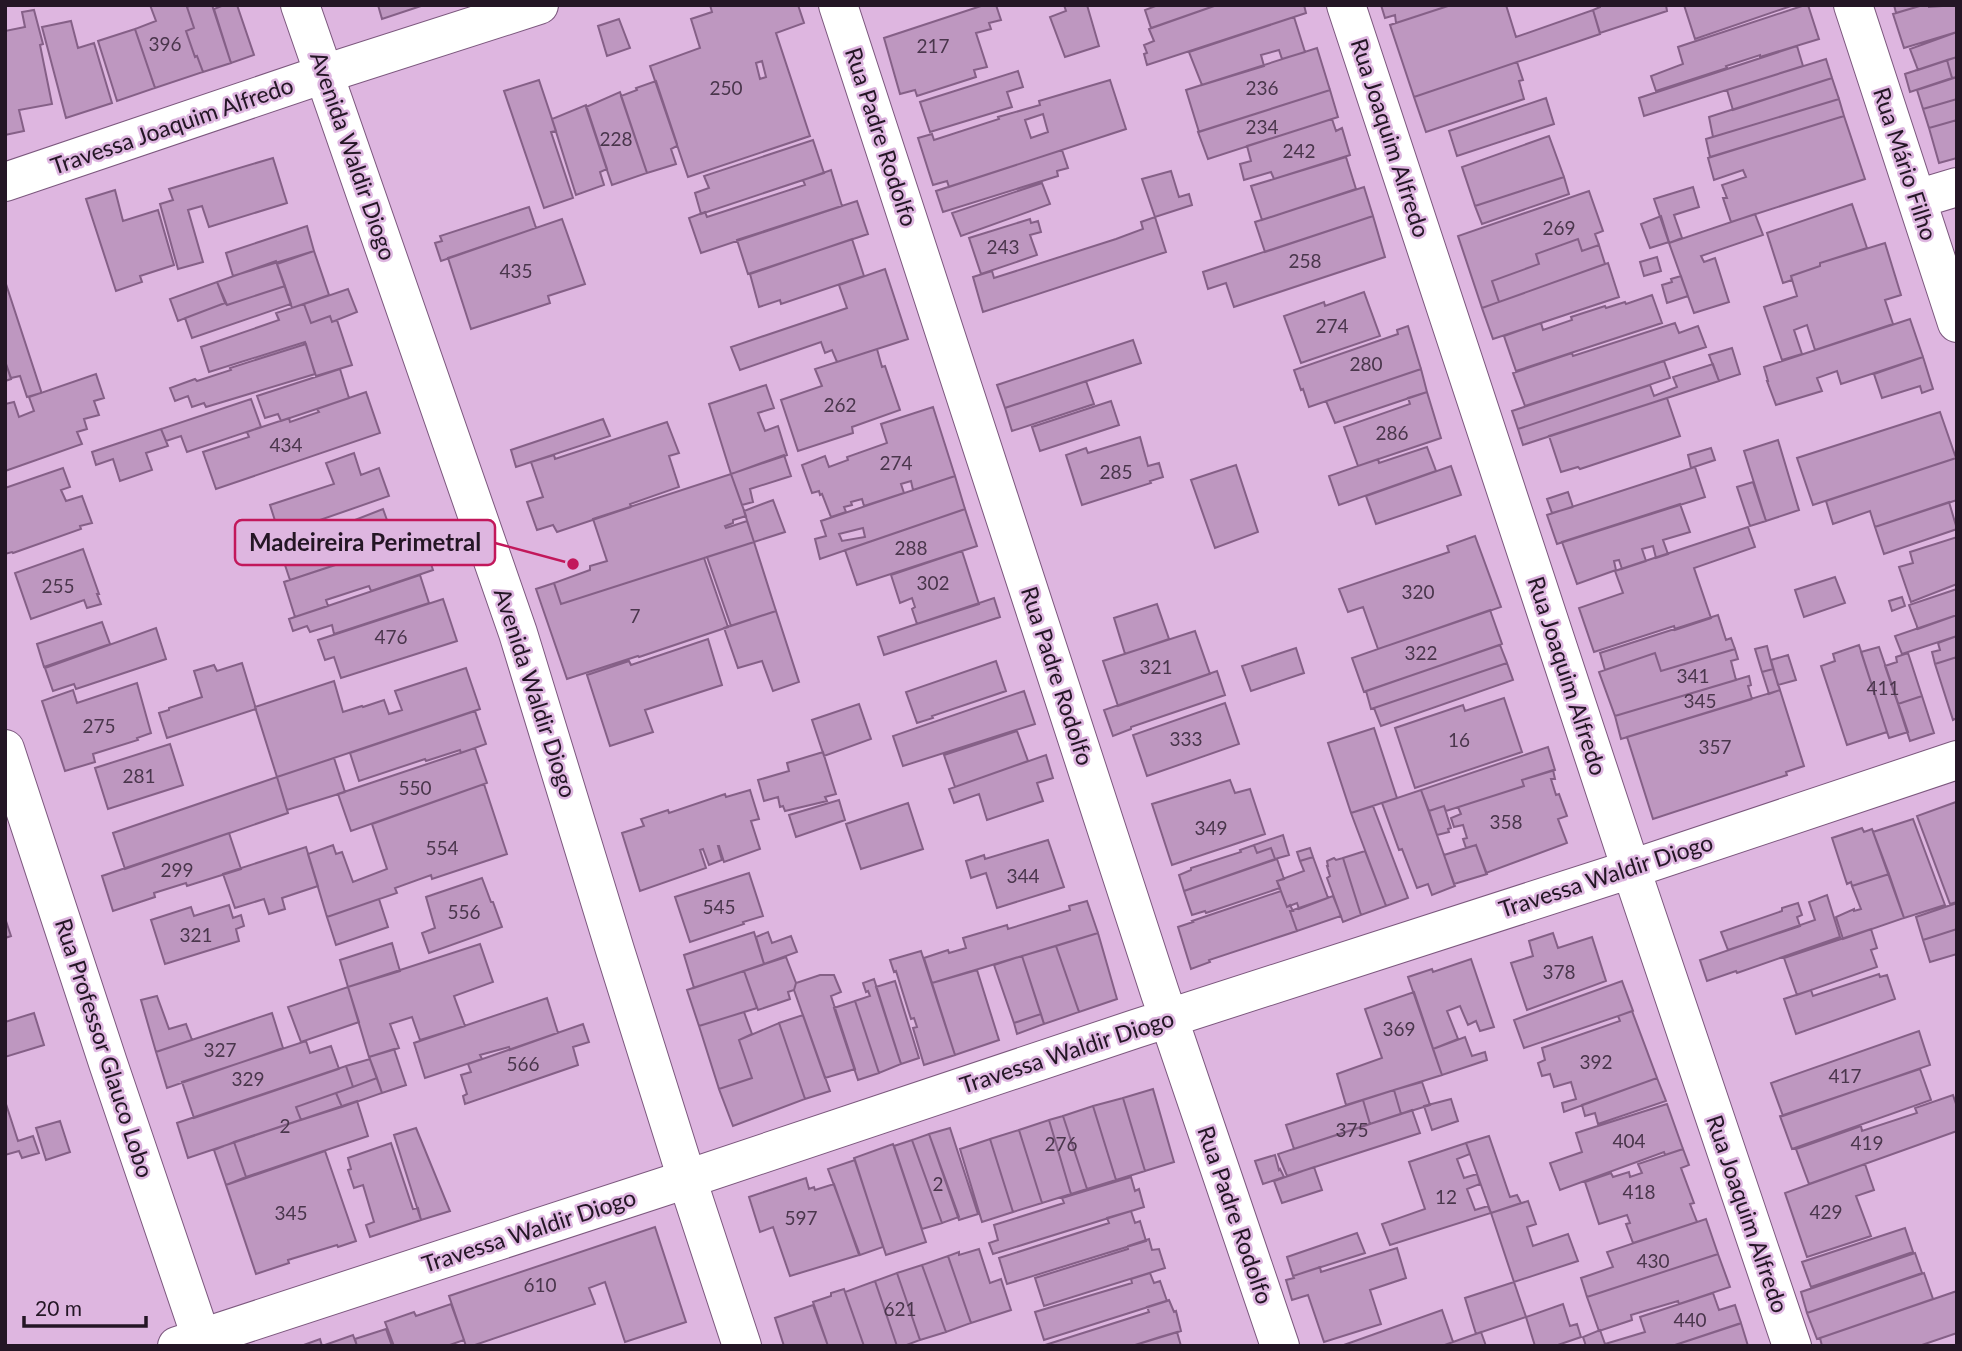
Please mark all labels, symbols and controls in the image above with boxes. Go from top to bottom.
house number: 396 [148,32,182,55]
house number: 217 [916,34,950,57]
street label: Rua Joaquim Alfredo [1346,35,1436,241]
street label: Rua Padre Rodolfo [840,44,924,230]
street label: Avenida Waldir Diogo [305,48,403,264]
street label: Travessa Joaquim Alfredo [47,70,297,180]
house number: 250 [709,76,743,99]
house number: 236 [1245,76,1279,99]
street label: Rua Mário Filho [1868,84,1944,244]
house number: 234 [1245,115,1279,138]
house number: 228 [599,127,633,150]
house number: 242 [1282,139,1316,162]
house number: 269 [1542,216,1576,239]
house number: 243 [986,235,1020,258]
house number: 258 [1288,249,1322,272]
house number: 435 [499,259,533,282]
house number: 274 [1315,314,1349,337]
house number: 280 [1349,352,1383,375]
house number: 262 [823,393,857,416]
house number: 286 [1375,421,1409,444]
house number: 434 [269,433,303,456]
house number: 274 [879,451,913,474]
house number: 285 [1099,460,1133,483]
callout: Madeireira Perimetral [235,520,495,565]
text: Madeireira Perimetral [249,527,481,556]
house number: 288 [894,536,928,559]
house number: 302 [916,571,950,594]
street label: Rua Joaquim Alfredo [1523,573,1613,779]
house number: 255 [41,574,75,597]
house number: 320 [1401,580,1435,603]
street label: Rua Padre Rodolfo [1016,583,1100,769]
street label: Avenida Waldir Diogo [489,584,583,801]
house number: 7 [629,604,641,627]
house number: 476 [374,625,408,648]
house number: 322 [1404,641,1438,664]
house number: 321 [1139,655,1173,678]
house number: 341 [1676,664,1710,687]
house number: 411 [1866,676,1900,699]
house number: 345 [1683,689,1717,712]
house number: 275 [82,714,116,737]
house number: 333 [1169,727,1203,750]
house number: 16 [1448,728,1470,751]
house number: 357 [1698,735,1732,758]
house number: 281 [122,764,156,787]
house number: 550 [398,776,432,799]
house number: 358 [1489,810,1523,833]
house number: 349 [1194,816,1228,839]
street label: Travessa Waldir Diogo [1495,827,1716,923]
house number: 554 [425,836,459,859]
house number: 299 [160,858,194,881]
house number: 344 [1006,864,1040,887]
house number: 545 [702,895,736,918]
house number: 556 [447,900,481,923]
street label: Rua Professor Glauco Lobo [50,915,160,1181]
house number: 321 [179,923,213,946]
house number: 378 [1542,960,1576,983]
street label: Travessa Waldir Diogo [956,1003,1177,1099]
house number: 369 [1382,1017,1416,1040]
house number: 327 [203,1038,237,1061]
house number: 392 [1579,1050,1613,1073]
house number: 566 [506,1052,540,1075]
house number: 417 [1828,1064,1862,1087]
house number: 329 [231,1067,265,1090]
street label: Rua Joaquim Alfredo [1701,1111,1795,1316]
house number: 2 [279,1114,291,1137]
house number: 375 [1335,1118,1369,1141]
street label: Rua Padre Rodolfo [1192,1122,1280,1307]
house number: 404 [1612,1129,1646,1152]
house number: 419 [1850,1131,1884,1154]
house number: 276 [1044,1132,1078,1155]
house number: 2 [932,1172,944,1195]
house number: 418 [1622,1180,1656,1203]
street label: Travessa Waldir Diogo [418,1182,639,1278]
house number: 12 [1435,1185,1457,1208]
house number: 429 [1809,1200,1843,1223]
house number: 345 [274,1201,308,1224]
house number: 597 [784,1206,818,1229]
house number: 430 [1636,1249,1670,1272]
house number: 610 [523,1273,557,1296]
scale bar [24,1284,147,1328]
text: 20 m [35,1295,82,1320]
house number: 621 [883,1297,917,1320]
house number: 440 [1673,1308,1707,1331]

